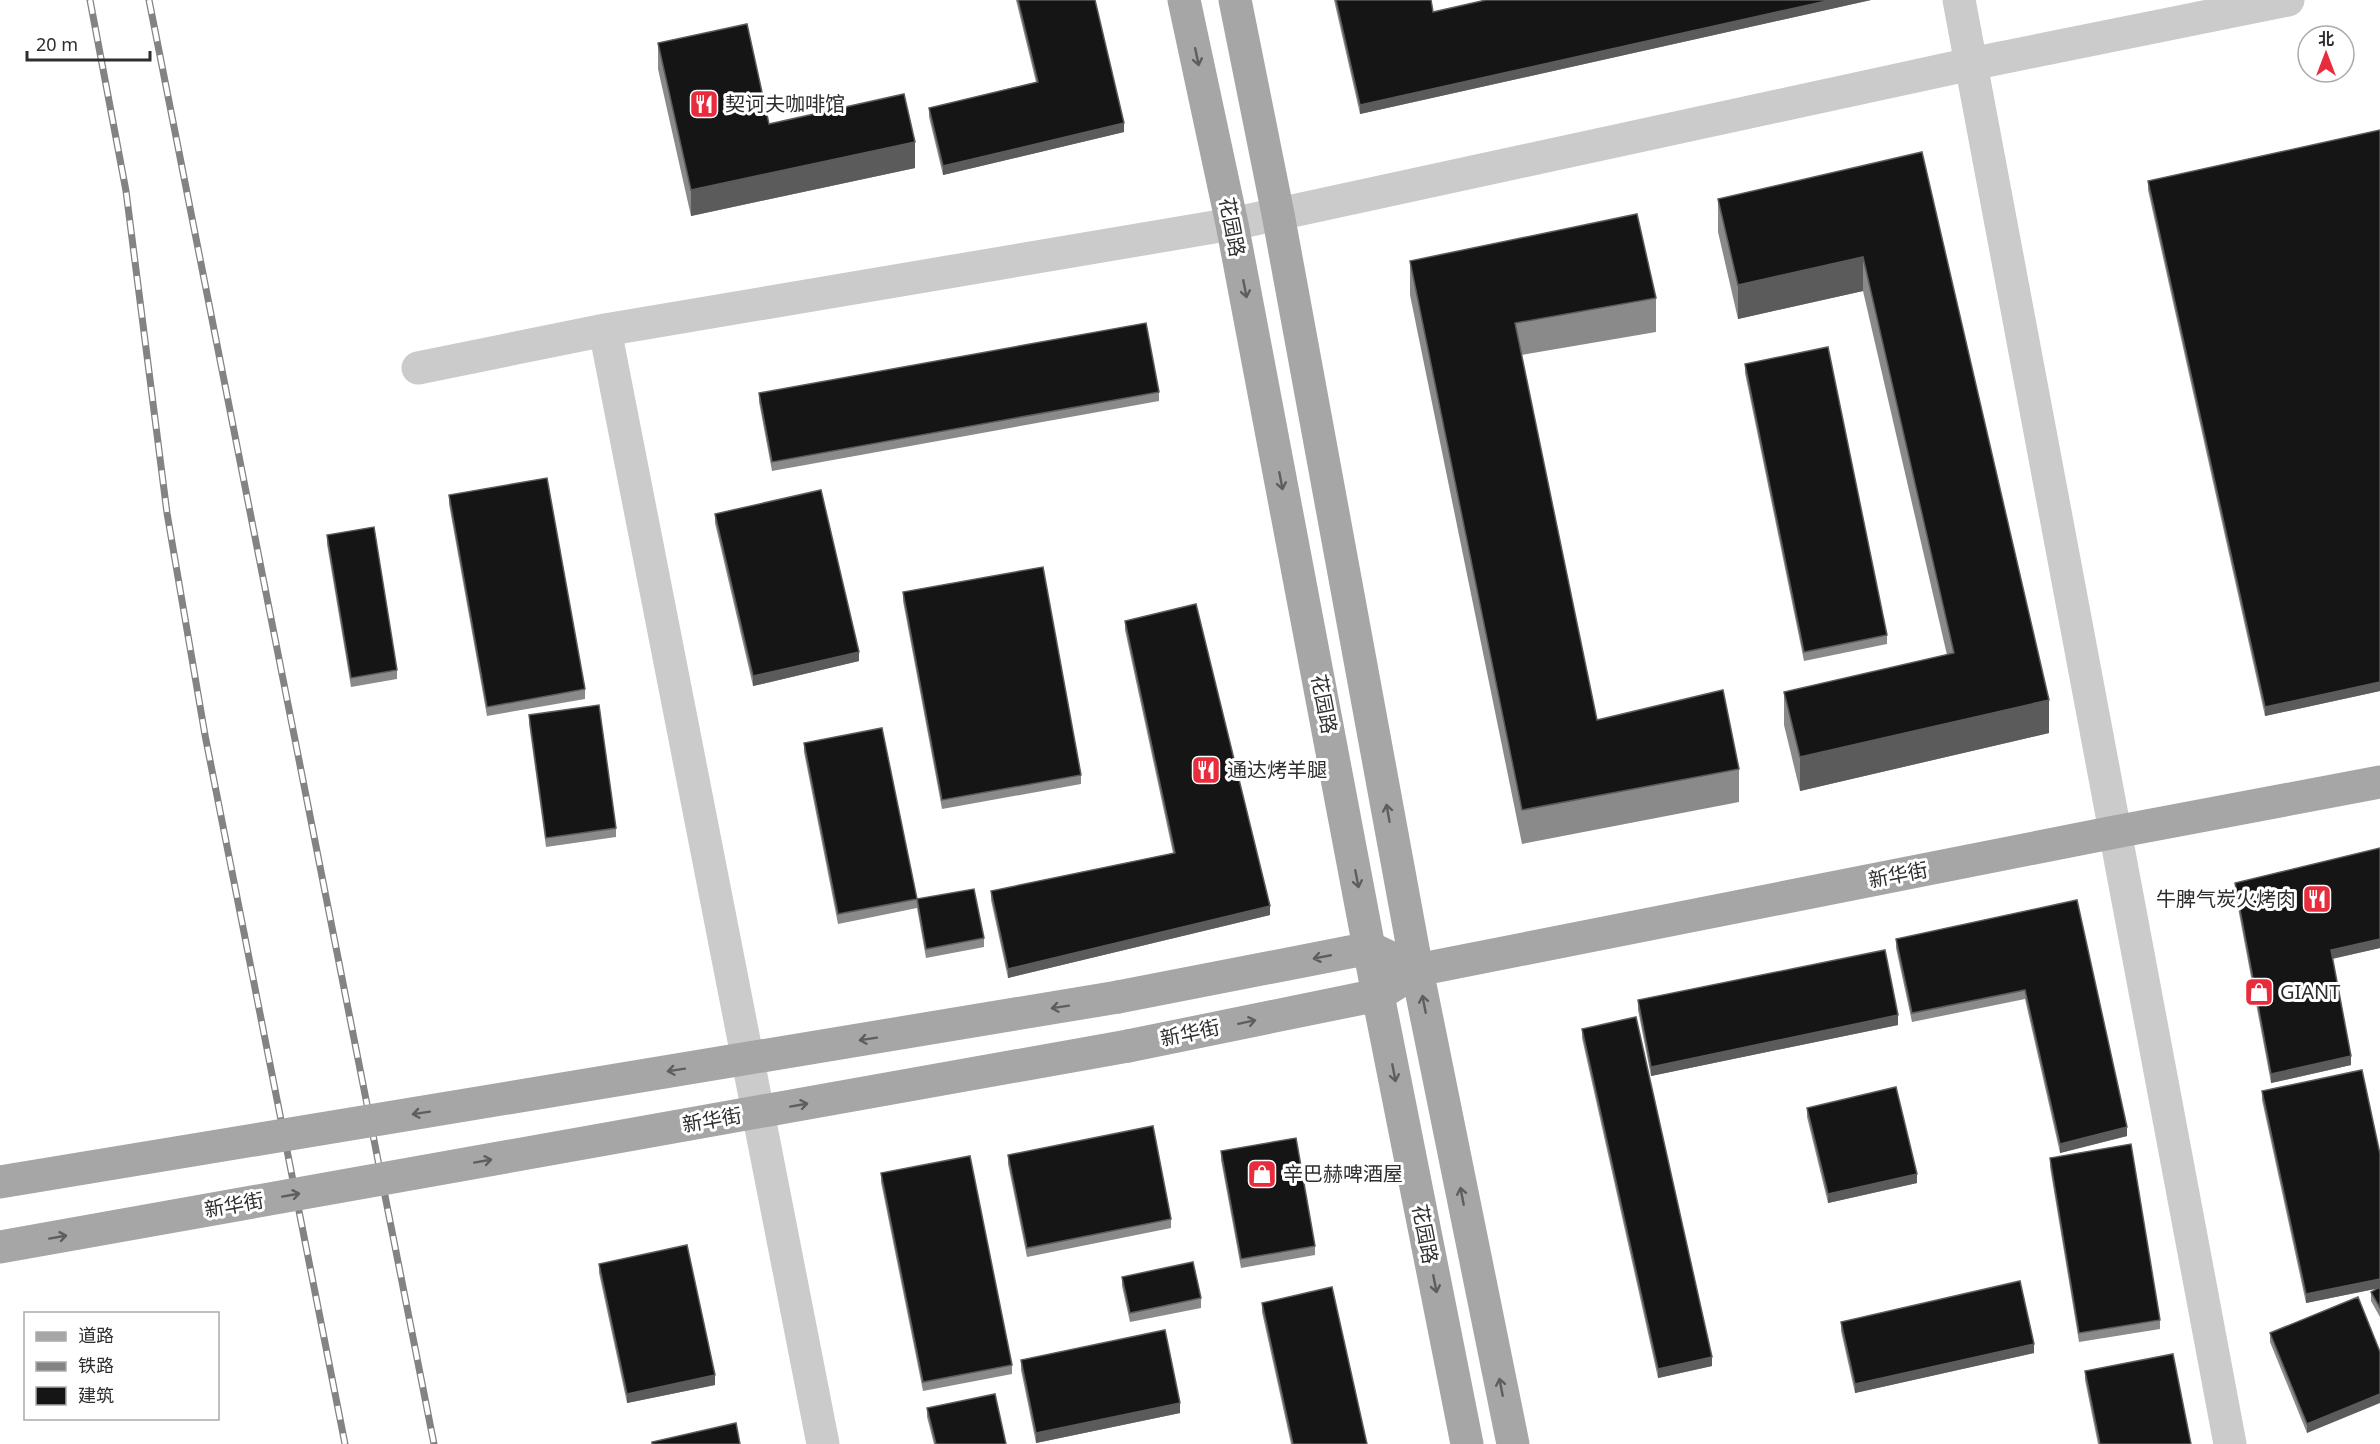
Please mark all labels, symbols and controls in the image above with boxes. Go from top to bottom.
scale bar [27,24,150,62]
north arrow [2296,24,2356,84]
text: 北 [2318,28,2334,50]
text: 20 m [36,32,78,56]
one-way arrow [1191,47,1203,66]
restaurant icon: 契诃夫咖啡馆 [688,88,720,120]
place label: 契诃夫咖啡馆 [725,90,845,117]
street label: 花园路 [1214,195,1251,259]
one-way arrow [1240,279,1251,299]
one-way arrow [1276,470,1287,490]
street label: 花园路 [1306,672,1343,736]
restaurant icon: 通达烤羊腿 [1190,754,1222,786]
place label: 通达烤羊腿 [1227,756,1327,783]
one-way arrow [1382,803,1393,823]
street label: 新华街 [1866,856,1930,893]
one-way arrow [1352,868,1363,888]
restaurant icon: 牛脾气炭火烤肉 [2301,883,2333,915]
place label: 牛脾气炭火烤肉 [2156,885,2296,912]
one-way arrow [1313,952,1332,963]
shop icon: GIANT [2243,976,2275,1008]
place label: GIANT [2280,978,2340,1005]
one-way arrow [1418,995,1429,1015]
one-way arrow [1051,1001,1071,1012]
street label: 新华街 [1158,1013,1222,1052]
one-way arrow [1237,1016,1257,1027]
one-way arrow [859,1033,878,1044]
one-way arrow [1388,1063,1400,1082]
one-way arrow [666,1065,686,1076]
one-way arrow [789,1099,808,1110]
street label: 新华街 [680,1101,744,1138]
one-way arrow [412,1107,431,1118]
one-way arrow [473,1155,492,1166]
shop icon: 辛巴赫啤酒屋 [1246,1158,1278,1190]
place label: 辛巴赫啤酒屋 [1283,1160,1403,1187]
street label: 新华街 [202,1186,266,1223]
one-way arrow [1456,1186,1468,1205]
one-way arrow [281,1189,300,1200]
street label: 花园路 [1407,1202,1444,1266]
one-way arrow [47,1231,67,1242]
one-way arrow [1430,1274,1441,1294]
legend [24,1312,219,1420]
text: 道路 [78,1323,114,1347]
text: 铁路 [78,1353,114,1377]
one-way arrow [1495,1377,1506,1397]
text: 建筑 [78,1383,114,1407]

